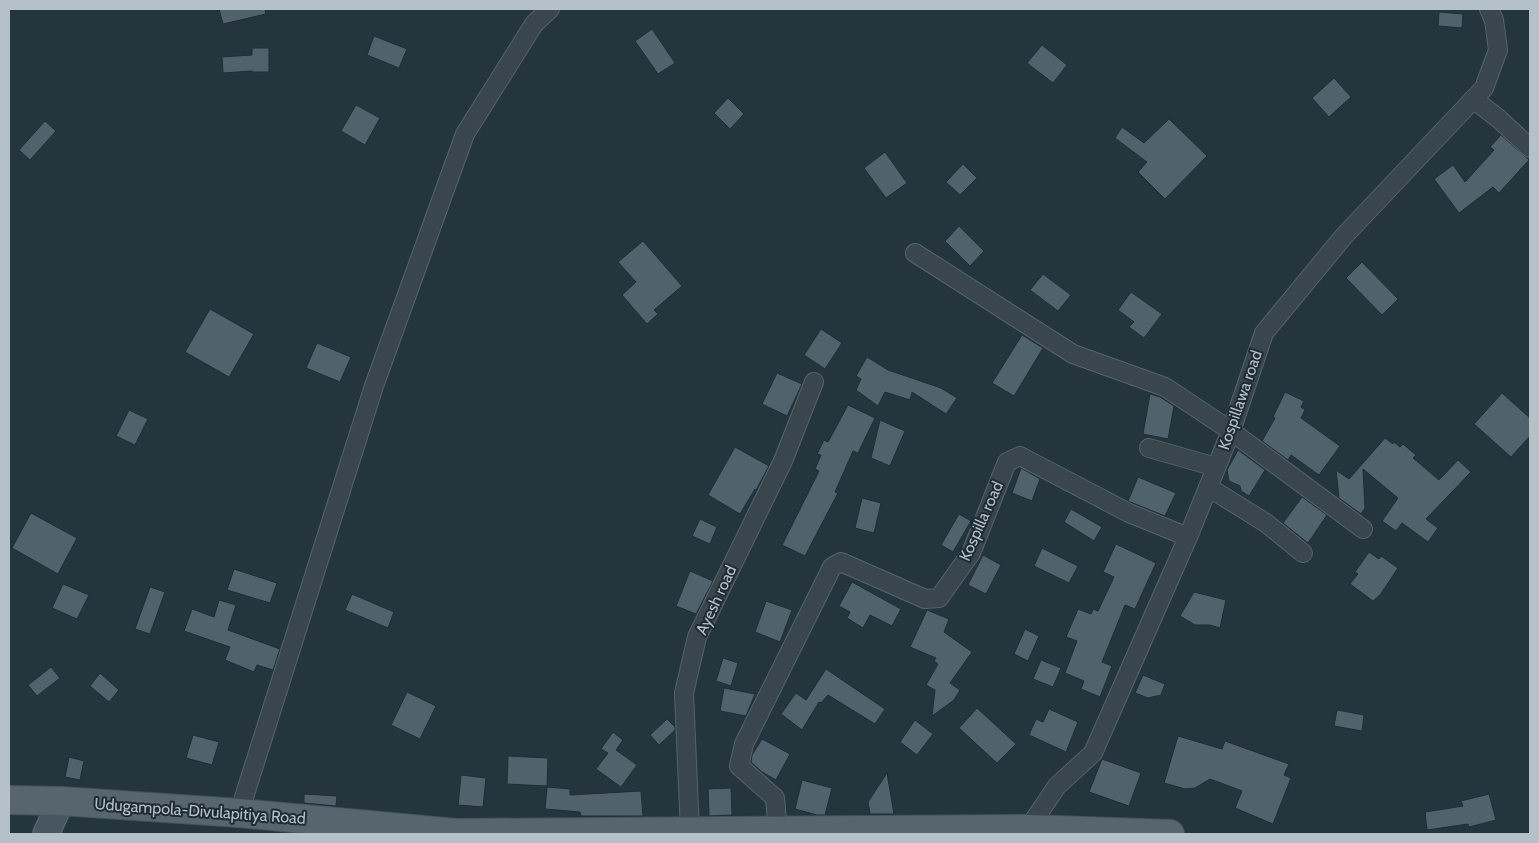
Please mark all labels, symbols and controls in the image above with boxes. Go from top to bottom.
street label: Kospillawa road [1214,348,1266,452]
street label: Kospilla road [955,478,1007,564]
street label: Ayesh road [692,562,740,638]
street label: Udugampola-Divulapitiya Road [94,794,306,828]

